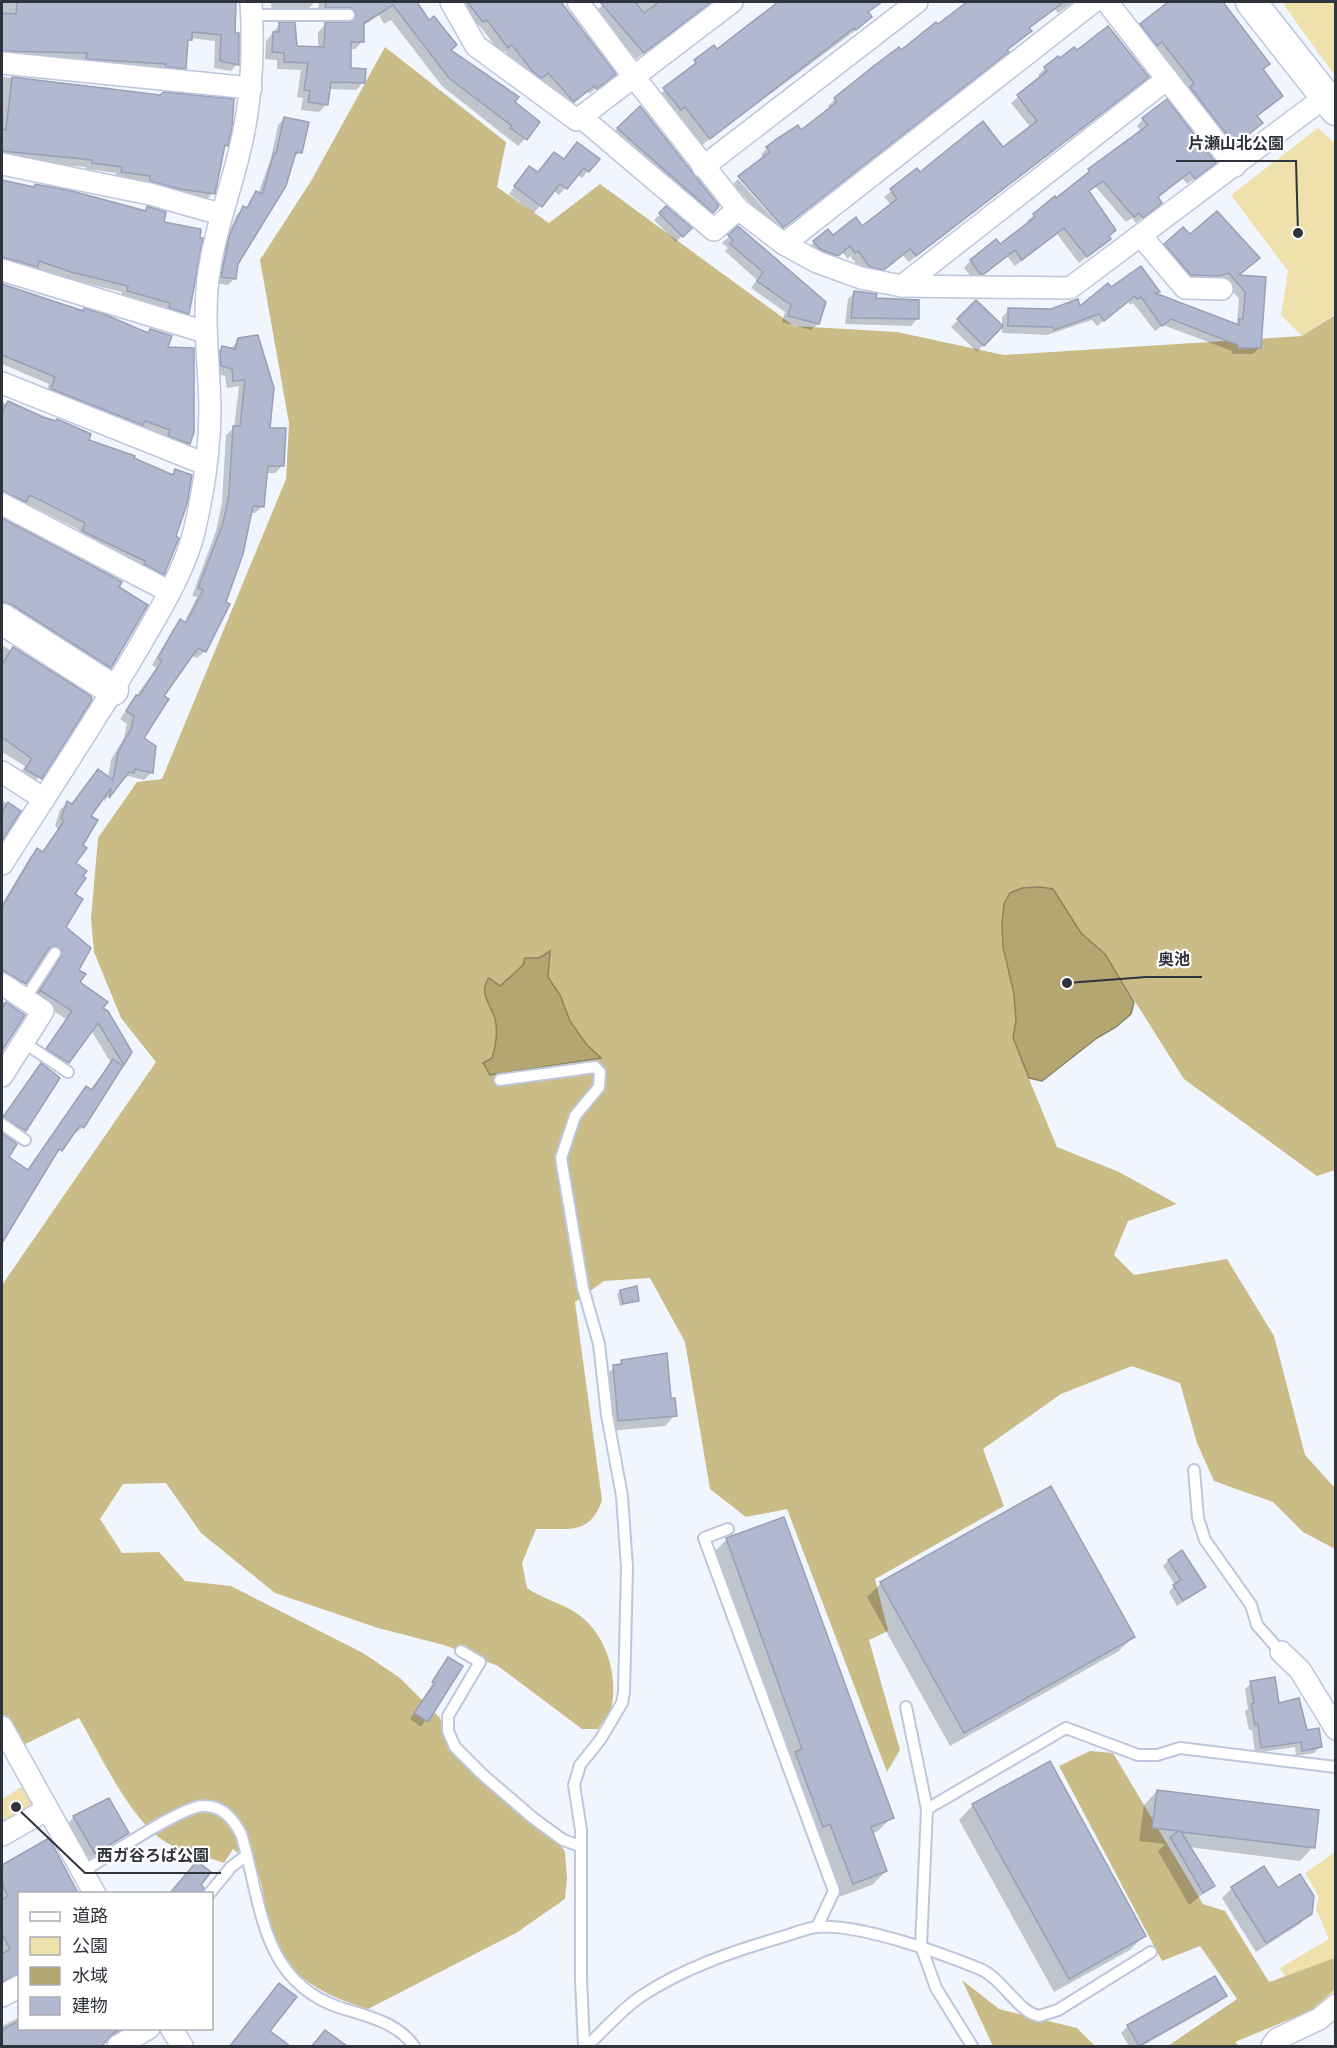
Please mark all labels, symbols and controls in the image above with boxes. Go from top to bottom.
callout: 片瀬山北公園 [1176,127,1296,161]
text: 片瀬山北公園 [1188,133,1284,155]
callout: 奥池 [1146,943,1202,977]
text: 奥池 [1158,949,1190,971]
callout: 西ガ谷ろば公園 [85,1839,221,1873]
text: 西ガ谷ろば公園 [97,1845,209,1867]
legend [18,1892,213,2030]
text: 道路 [72,1904,108,1928]
text: 公園 [72,1934,108,1958]
text: 水域 [72,1964,108,1988]
text: 建物 [72,1994,108,2018]

